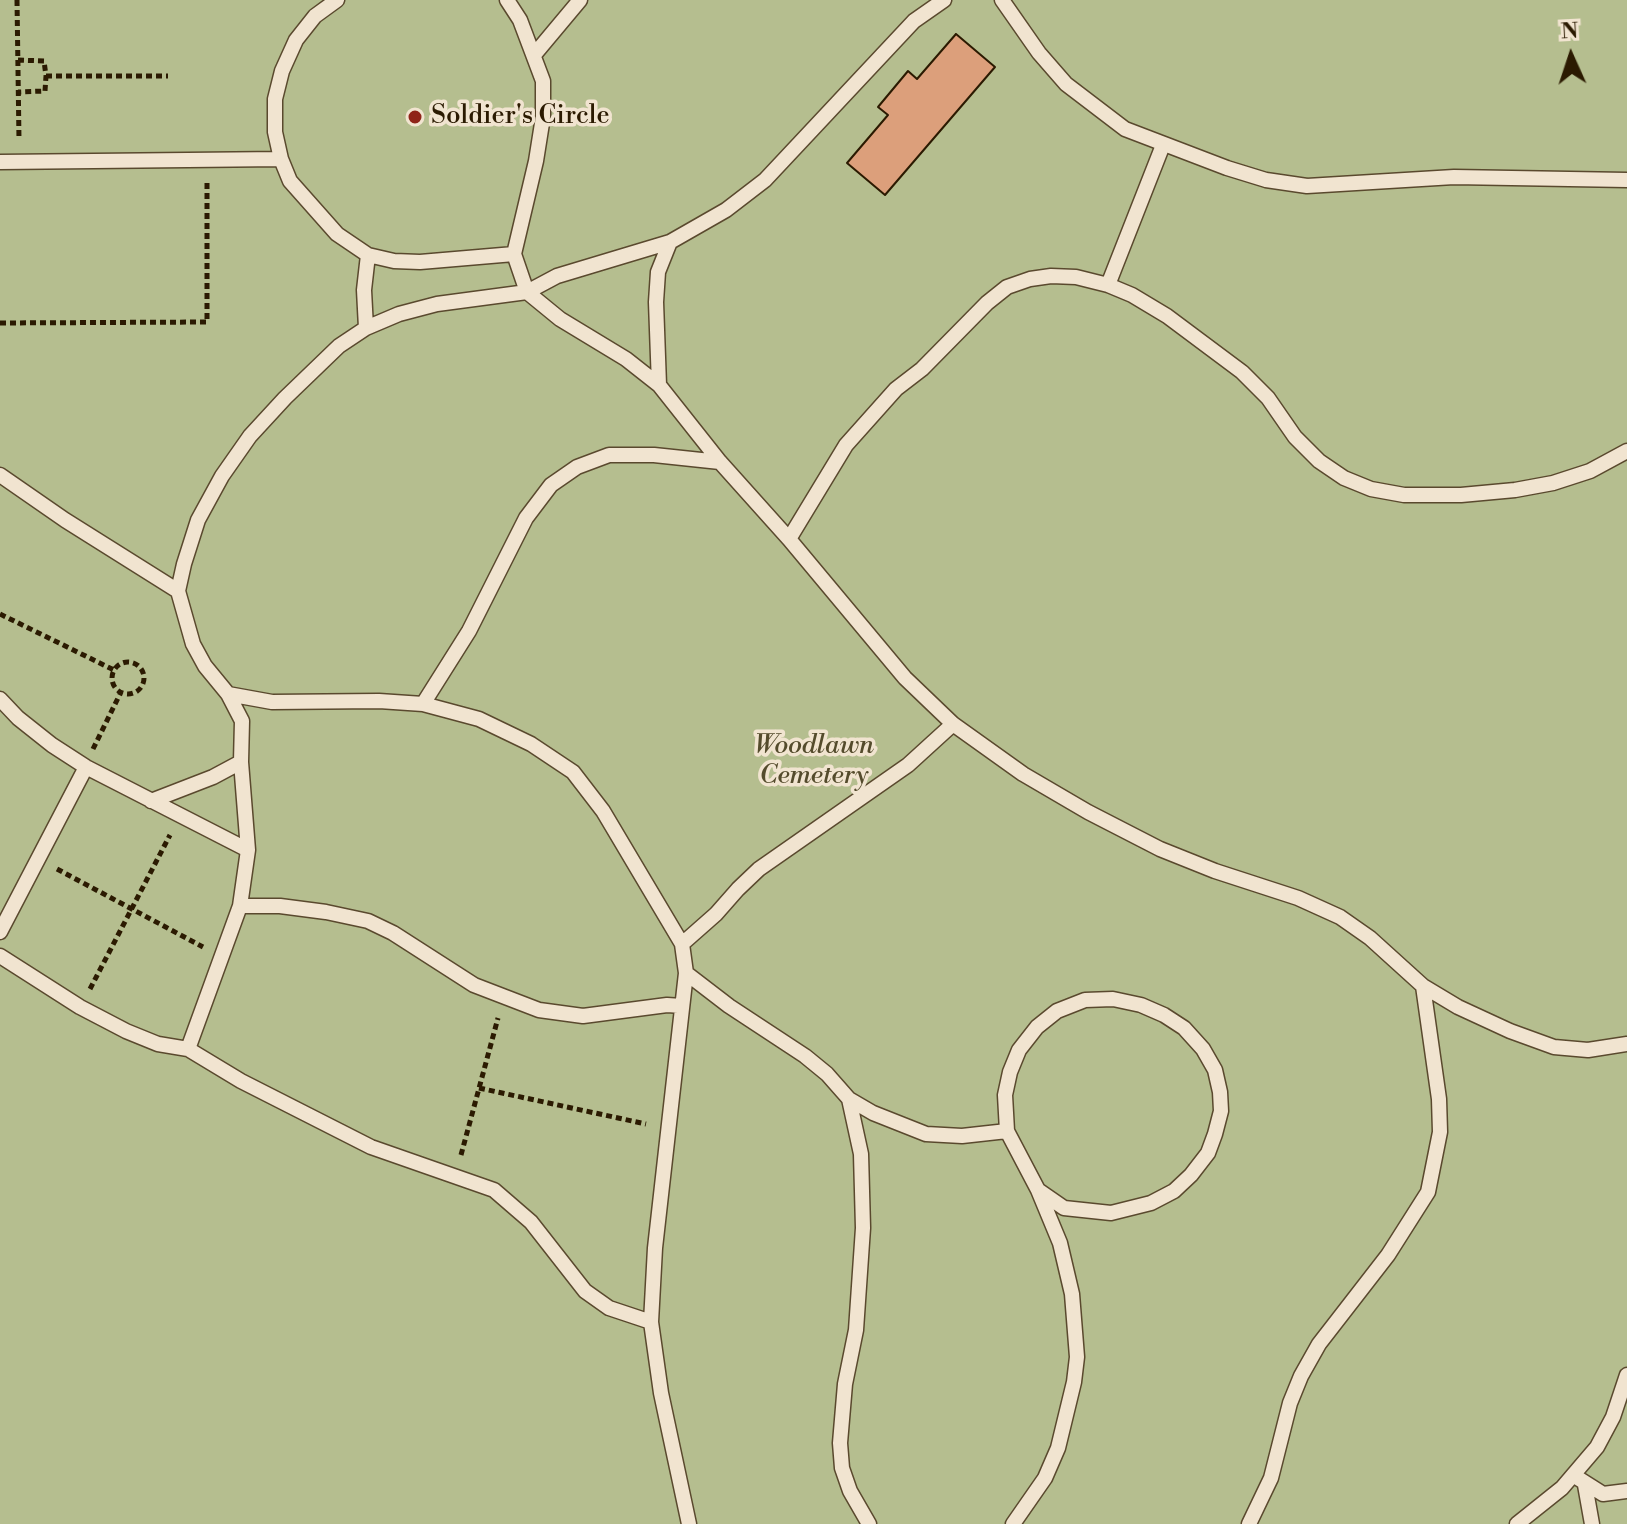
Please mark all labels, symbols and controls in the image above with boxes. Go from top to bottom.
north arrow [1531,16,1611,96]
text: N [1560,18,1579,45]
place label: Soldier's Circle [431,101,610,133]
marker: Soldier's Circle [406,108,424,126]
park label: Woodlawn Cemetery [754,731,874,792]

